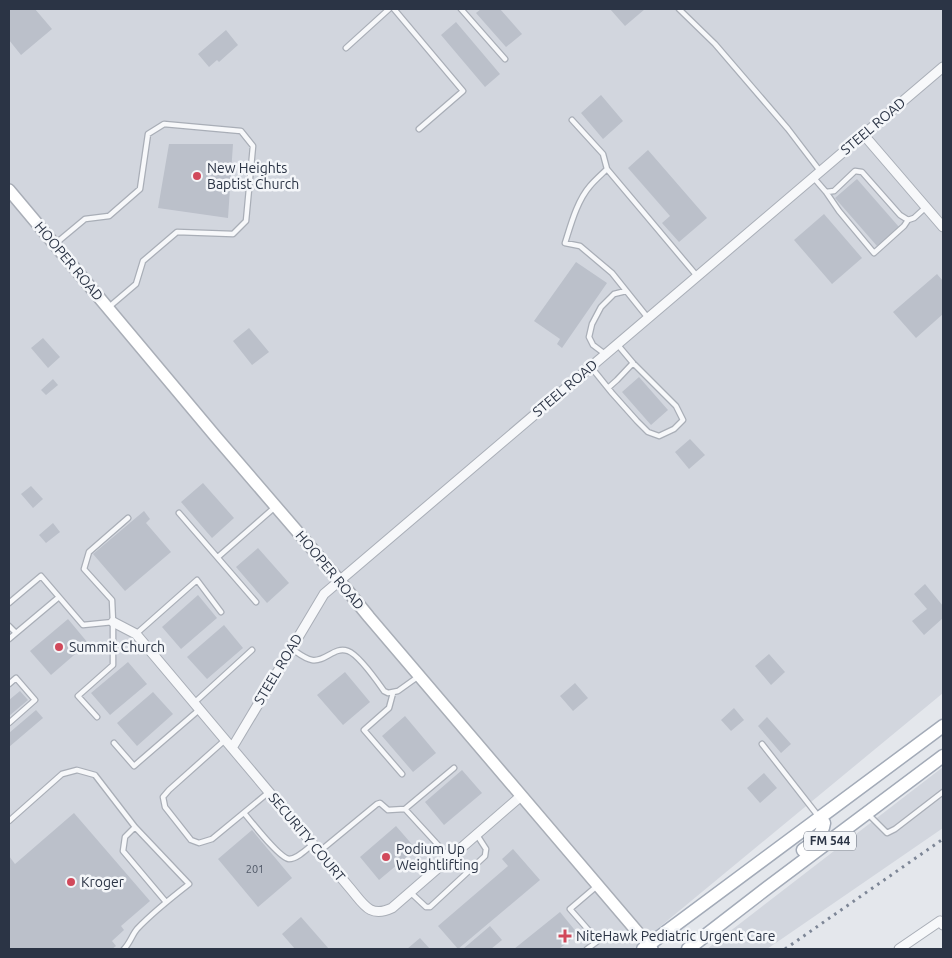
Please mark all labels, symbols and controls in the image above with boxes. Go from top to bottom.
street label: STEEL ROAD [837,94,909,158]
place label: New Heights Baptist Church [207,160,299,192]
marker: New Heights Baptist Church [191,170,203,182]
street label: HOOPER ROAD [31,218,107,304]
street label: STEEL ROAD [529,356,601,420]
street label: HOOPER ROAD [292,527,368,613]
street label: STEEL ROAD [251,631,305,707]
place label: Summit Church [69,639,165,655]
marker: Summit Church [53,641,65,653]
street label: SECURITY COURT [265,790,349,885]
road number: FM 544 [804,831,856,850]
place label: Podium Up Weightlifting [396,841,479,873]
marker: Podium Up Weightlifting [380,851,392,863]
house number: 201 [246,863,264,875]
place label: Kroger [81,874,125,890]
marker: Kroger [65,876,77,888]
place label: NiteHawk Pediatric Urgent Care [576,928,775,944]
marker: NiteHawk Pediatric Urgent Care [558,929,572,943]

